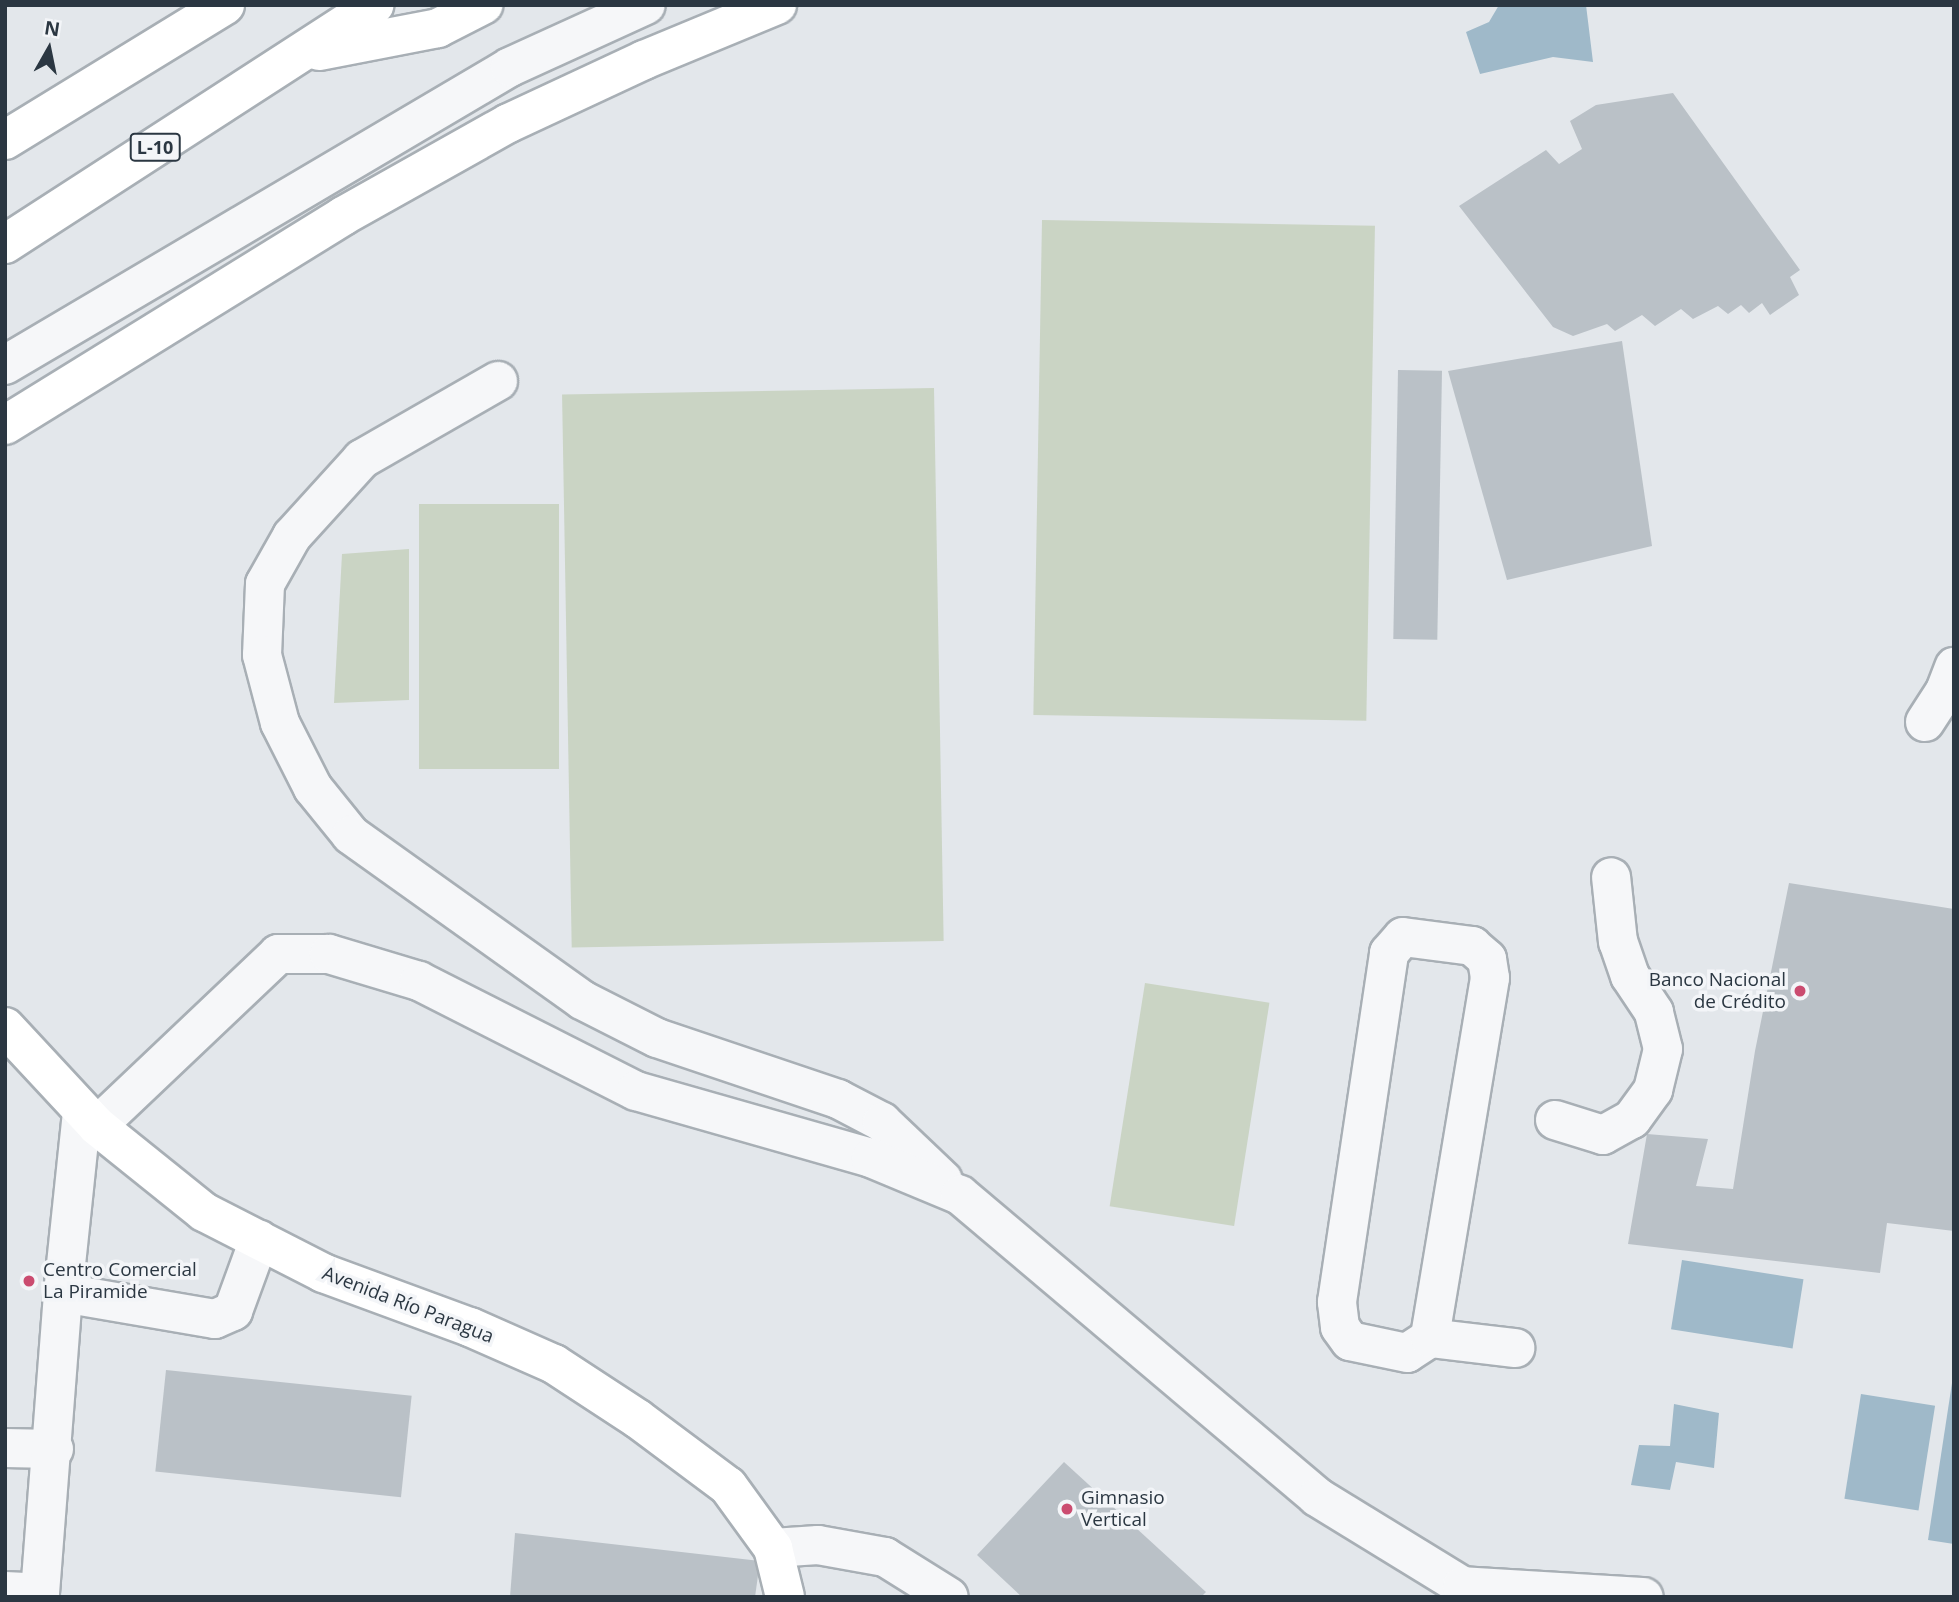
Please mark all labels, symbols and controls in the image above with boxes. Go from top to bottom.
north arrow [14,14,84,84]
text: N [43,14,62,42]
road number: L-10 [129,132,181,162]
place label: Banco Nacional de Crédito [1649,969,1786,1013]
marker: Banco Nacional de Crédito [1792,983,1808,999]
place label: Centro Comercial La Piramide [43,1259,197,1303]
street label: Avenida Río Paragua [319,1262,497,1348]
marker: Centro Comercial La Piramide [21,1273,37,1289]
place label: Gimnasio Vertical [1081,1487,1165,1531]
marker: Gimnasio Vertical [1059,1501,1075,1517]

